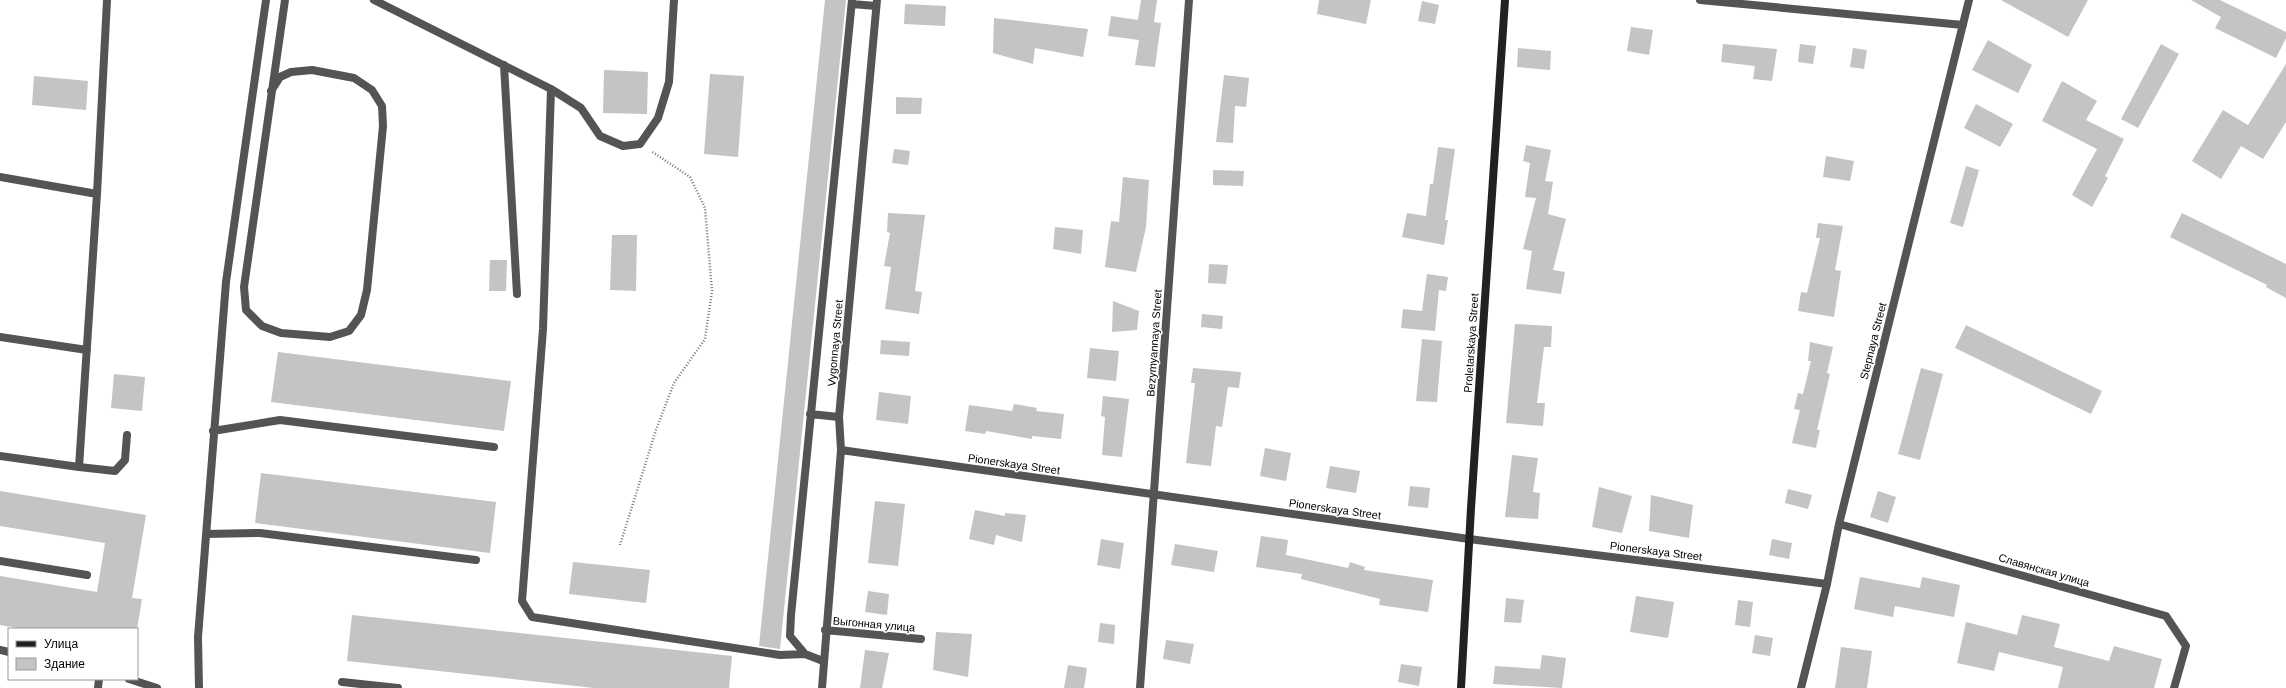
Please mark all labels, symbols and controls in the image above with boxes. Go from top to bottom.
street label: Bezymyannaya Street [1144,289,1164,397]
street label: Proletarskaya Street [1462,293,1480,393]
street label: Vygonnaya Street [825,299,845,387]
street label: Stepnaya Street [1858,301,1888,381]
street label: Pionerskaya Street [967,452,1061,476]
street label: Pionerskaya Street [1288,497,1382,521]
street label: Pionerskaya Street [1609,539,1703,563]
street label: Славянская улица [1997,551,2092,589]
street label: Выгонная улица [832,614,917,634]
legend [8,628,138,680]
text: Улица [44,637,78,651]
text: Здание [44,657,85,671]

